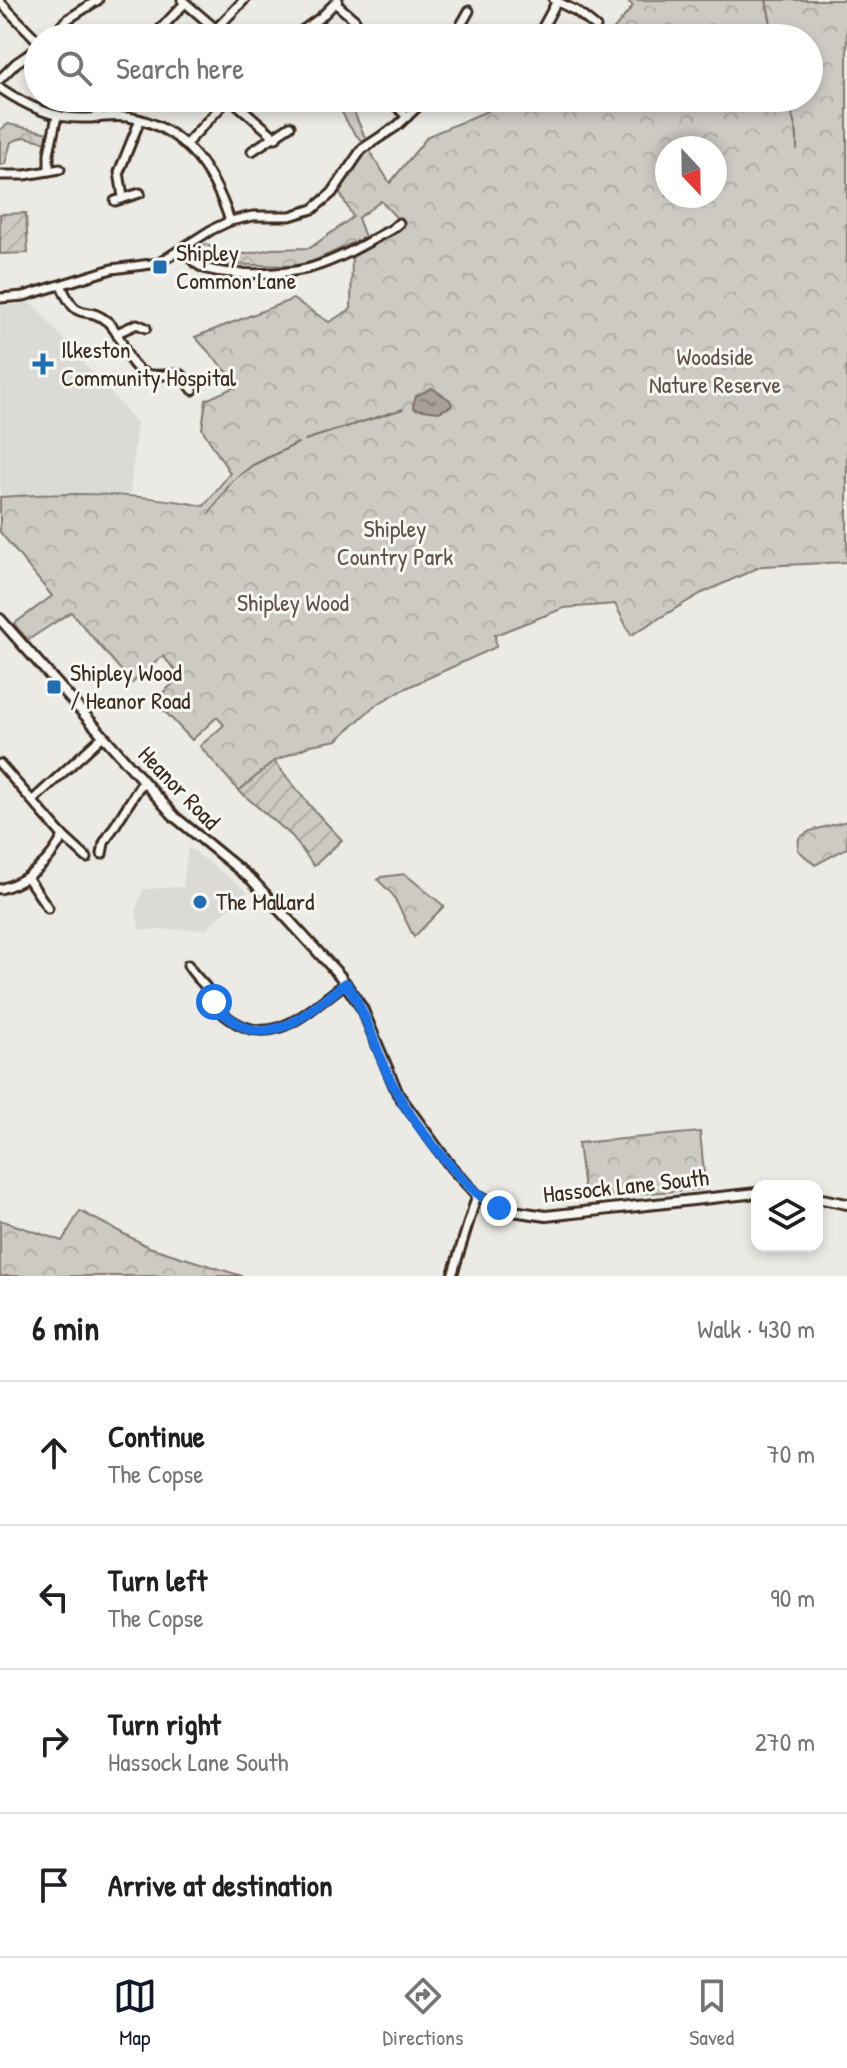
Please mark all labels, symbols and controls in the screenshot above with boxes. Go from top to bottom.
search box [24,24,823,112]
icon: search [52,46,96,90]
text: Search here [116,48,244,88]
north arrow [655,136,727,208]
place label: Shipley Common Lane [176,236,297,296]
marker: Shipley Common Lane [151,258,169,276]
place label: Ilkeston Community Hospital [61,333,237,393]
park label: Woodside Nature Reserve [649,340,781,400]
marker: Ilkeston Community Hospital [32,353,54,375]
park label: Shipley Country Park [337,512,453,572]
park label: Shipley Wood [237,586,349,618]
place label: Shipley Wood / Heanor Road [70,656,190,716]
marker: Shipley Wood / Heanor Road [45,678,63,696]
street label: Heanor Road [132,738,228,836]
place label: The Mallard [216,885,314,917]
marker: The Mallard [191,893,209,911]
route start [196,984,232,1020]
street label: Hassock Lane South [541,1160,710,1210]
map controls [751,1180,823,1252]
button: layers [751,1180,823,1252]
route end [481,1190,517,1226]
text: 6 min [32,1305,100,1351]
text: Walk · 430 m [697,1311,815,1346]
text: Continue [108,1416,205,1456]
icon: ahead [32,1431,76,1475]
text: 70 m [767,1436,815,1471]
text: The Copse [108,1456,204,1491]
text: Turn left [108,1560,207,1600]
icon: left [32,1575,76,1619]
text: 90 m [770,1580,815,1615]
text: The Copse [108,1600,204,1635]
text: Turn right [108,1704,221,1744]
icon: right [32,1719,76,1763]
text: 270 m [755,1724,815,1759]
text: Hassock Lane South [108,1744,288,1779]
icon: arrive [32,1863,76,1907]
text: Arrive at destination [108,1865,333,1905]
tab: Map [113,1974,157,2052]
tab: Directions [383,1974,464,2052]
tab: Saved [689,1974,734,2052]

